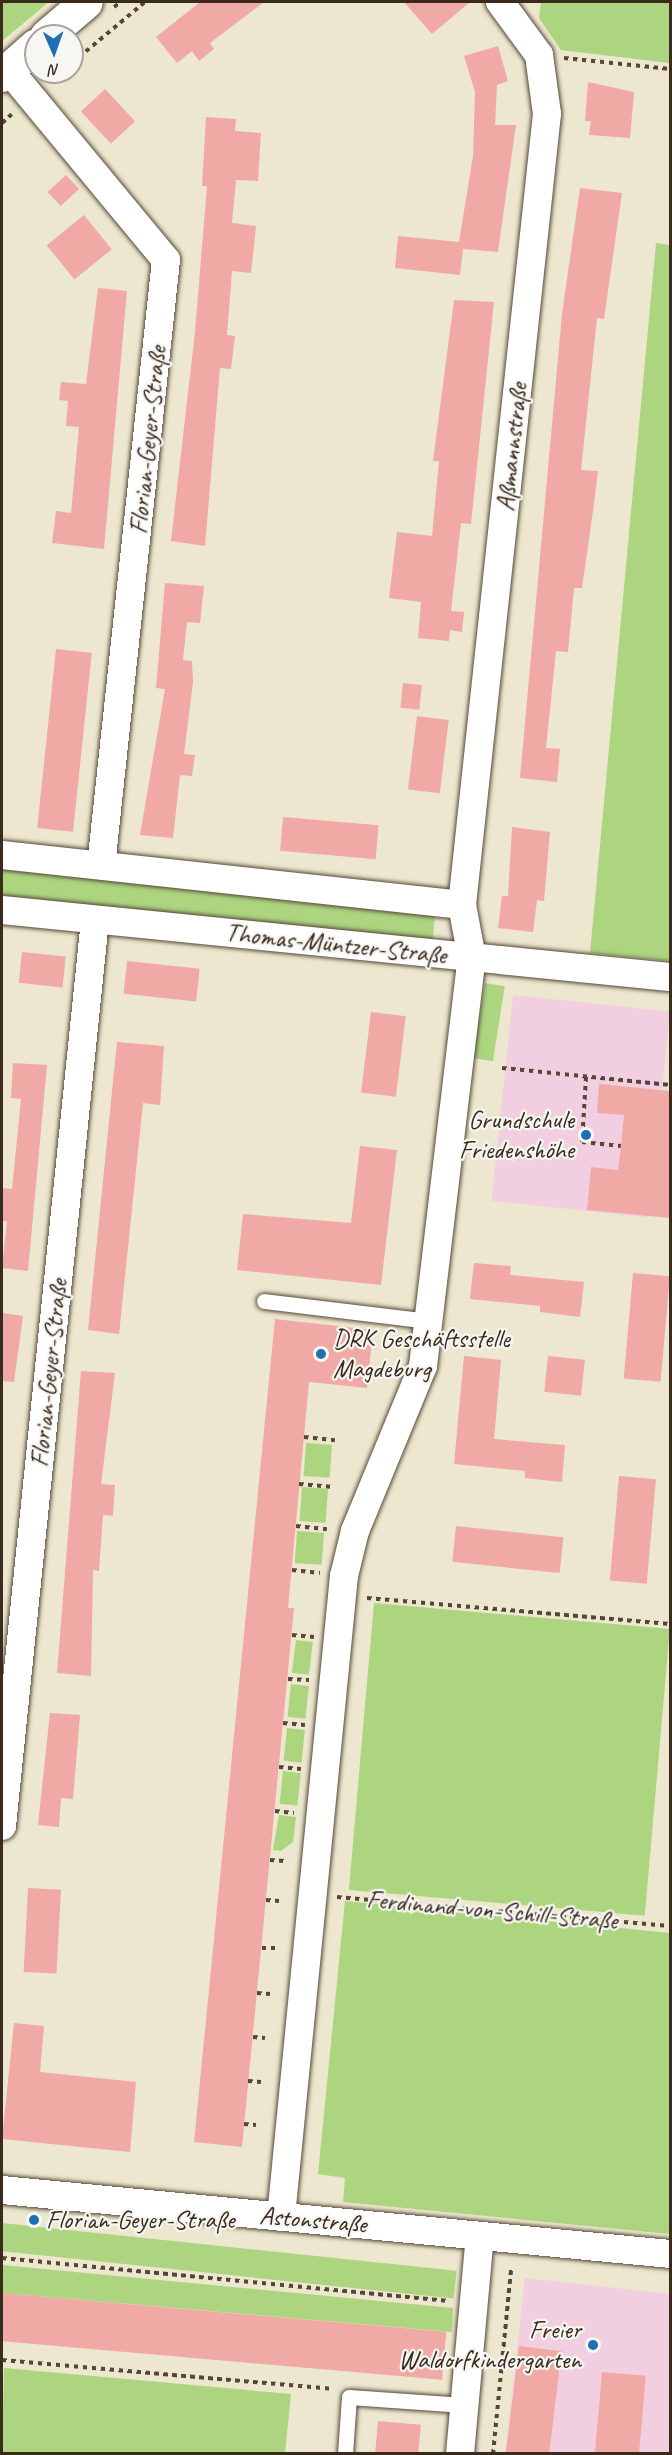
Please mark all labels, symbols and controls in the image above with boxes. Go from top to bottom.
north arrow [24,24,84,84]
text: N [49,60,60,80]
street label: Florian-Geyer-Straße [123,345,173,535]
street label: Aßmannstraße [490,381,534,513]
street label: Thomas-Müntzer-Straße [224,917,448,971]
place label: Grundschule Friedenshöhe [459,1104,574,1166]
marker: Grundschule Friedenshöhe [579,1128,593,1142]
street label: Florian-Geyer-Straße [24,1278,74,1468]
place label: DRK Geschäftsstelle Magdeburg [333,1323,510,1384]
marker: DRK Geschäftsstelle Magdeburg [314,1347,328,1361]
street label: Ferdinand-von-Schill-Straße [365,1883,619,1937]
street label: Astonstraße [258,2200,368,2240]
place label: Florian-Geyer-Straße [46,2204,234,2236]
marker: Florian-Geyer-Straße [27,2213,41,2227]
place label: Freier Waldorfkindergarten [398,2314,581,2376]
marker: Freier Waldorfkindergarten [586,2338,600,2352]

